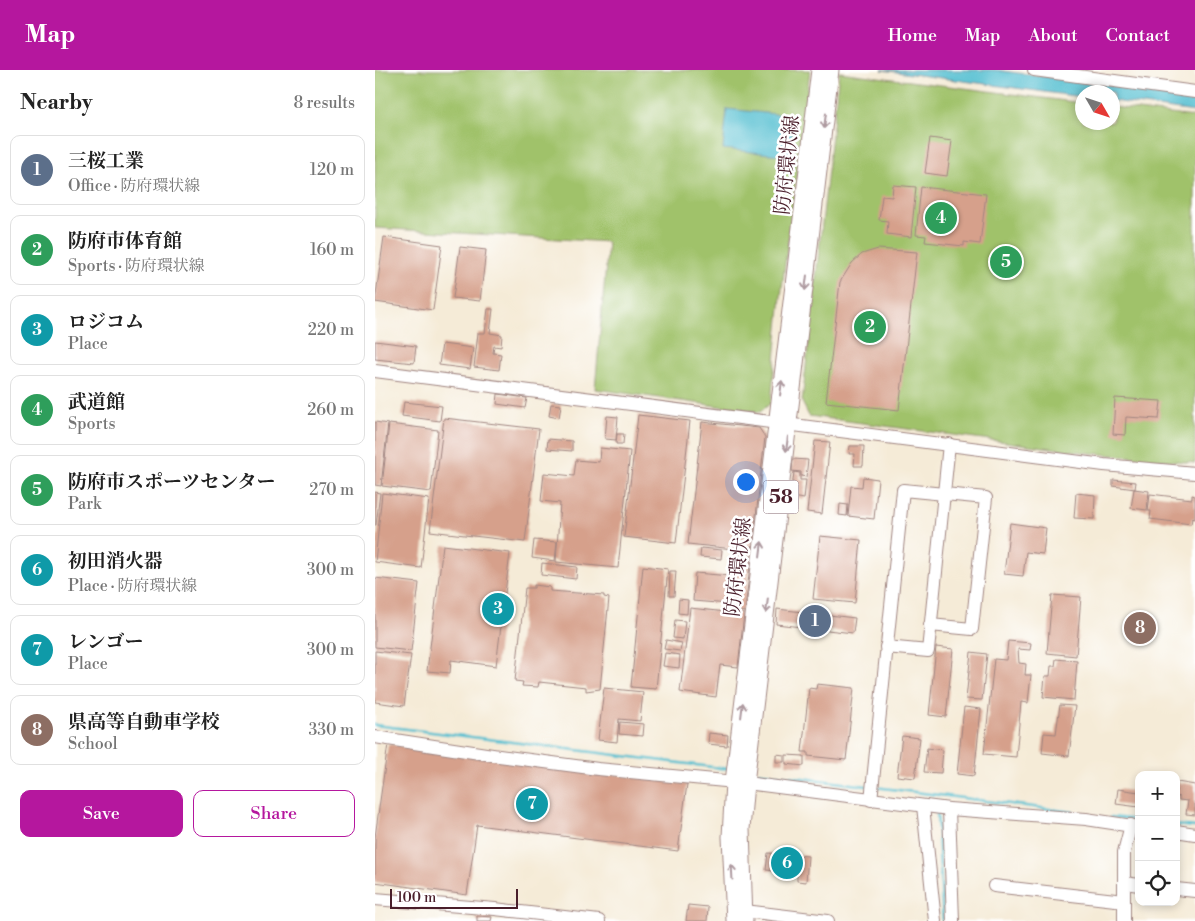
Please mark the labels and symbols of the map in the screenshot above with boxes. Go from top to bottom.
north arrow [1075,85,1120,130]
one-way arrow [820,113,830,129]
street label: 防府環状線 [770,114,806,216]
pin: 4 [925,199,957,237]
pin: 5 [990,243,1022,281]
one-way arrow [801,275,811,291]
pin: 2 [854,308,886,346]
one-way arrow [776,380,786,396]
one-way arrow [782,436,792,452]
your location [733,469,759,495]
road number: 58 [763,481,799,514]
street label: 防府環状線 [720,516,758,618]
one-way arrow [756,541,766,557]
pin: 3 [482,590,514,628]
one-way arrow [762,597,772,613]
pin: 1 [799,602,831,640]
pin: 8 [1124,609,1156,647]
one-way arrow [737,703,747,719]
pin: 7 [516,785,548,823]
pin: 6 [771,844,803,882]
one-way arrow [727,865,737,881]
scale bar [390,886,517,909]

